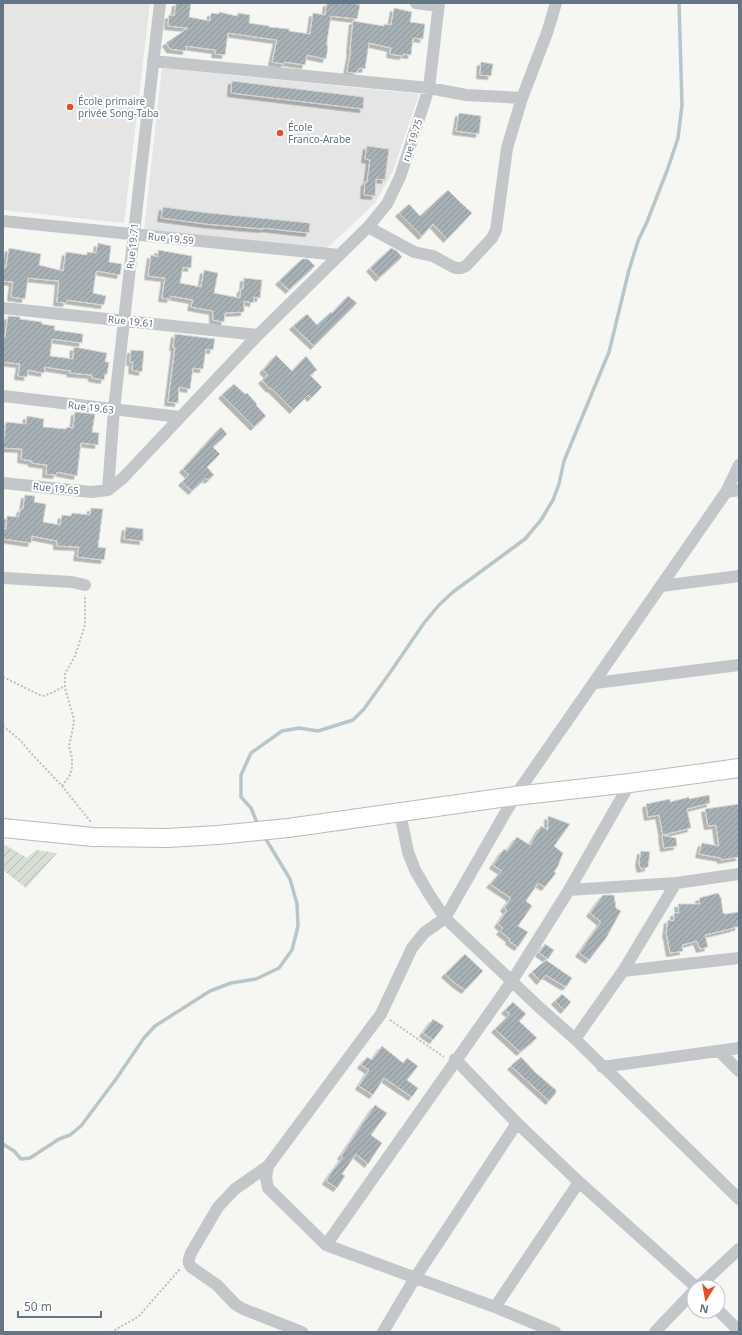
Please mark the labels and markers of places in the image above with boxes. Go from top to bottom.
place label: École primaire privée Song-Taba [78,94,159,120]
marker: École primaire privée Song-Taba [65,102,75,112]
place label: École Franco-Arabe [288,120,351,146]
marker: École Franco-Arabe [275,128,285,138]

